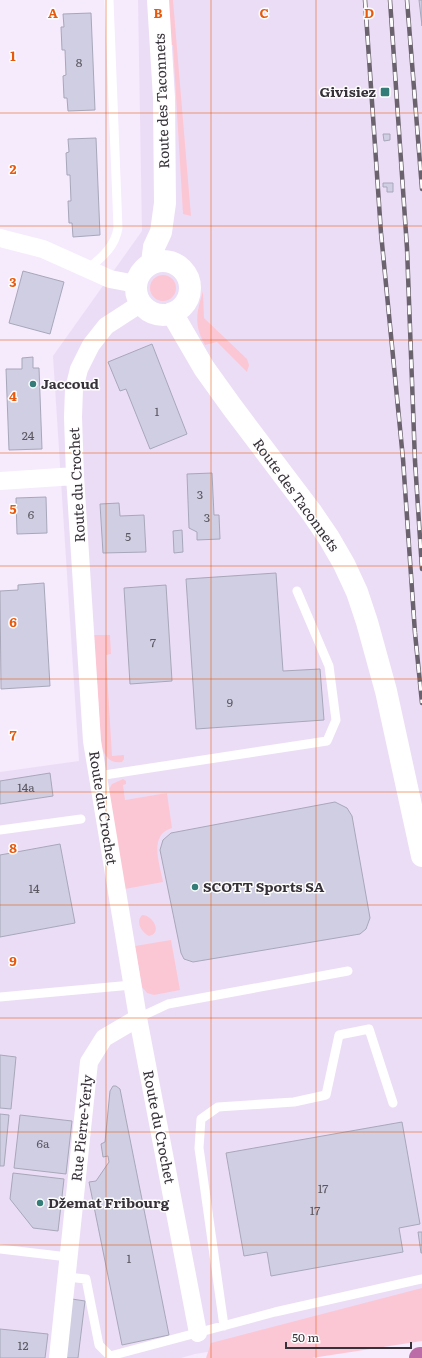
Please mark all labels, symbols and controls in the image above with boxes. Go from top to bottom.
text: A [48,3,58,22]
text: B [154,3,163,22]
text: C [259,3,269,22]
text: D [364,3,374,22]
street label: Route des Taconnets [149,33,173,169]
text: 1 [10,46,16,65]
house number: 8 [76,53,83,71]
place label: Givisiez [319,81,377,101]
marker: Givisiez [379,86,391,98]
text: 2 [10,159,17,178]
text: 3 [9,272,17,291]
place label: Jaccoud [41,373,99,393]
marker: Jaccoud [28,379,38,389]
text: 4 [9,386,17,405]
house number: 1 [155,402,160,420]
house number: 24 [22,426,35,444]
street label: Route du Crochet [63,427,89,543]
street label: Route des Taconnets [249,434,345,555]
house number: 3 [197,485,203,503]
text: 5 [9,499,17,518]
house number: 6 [28,505,35,523]
house number: 3 [204,508,210,526]
house number: 5 [125,527,131,545]
text: 6 [9,612,17,631]
house number: 7 [150,633,156,651]
house number: 9 [227,693,233,711]
text: 7 [9,725,17,744]
street label: Route du Crochet [85,749,123,867]
house number: 14a [17,778,35,796]
text: 8 [9,838,17,857]
place label: SCOTT Sports SA [203,876,325,896]
house number: 14 [28,879,40,897]
marker: SCOTT Sports SA [190,882,200,892]
text: 9 [9,951,17,970]
street label: Route du Crochet [139,1068,181,1186]
street label: Rue Pierre-Yerly [65,1073,97,1182]
house number: 6a [37,1134,50,1152]
house number: 17 [318,1179,328,1197]
place label: Džemat Fribourg [48,1192,170,1212]
marker: Džemat Fribourg [35,1198,45,1208]
house number: 17 [310,1201,320,1219]
house number: 1 [127,1249,132,1267]
scale bar [286,1324,411,1350]
text: 50 m [292,1328,319,1346]
house number: 12 [18,1336,28,1354]

